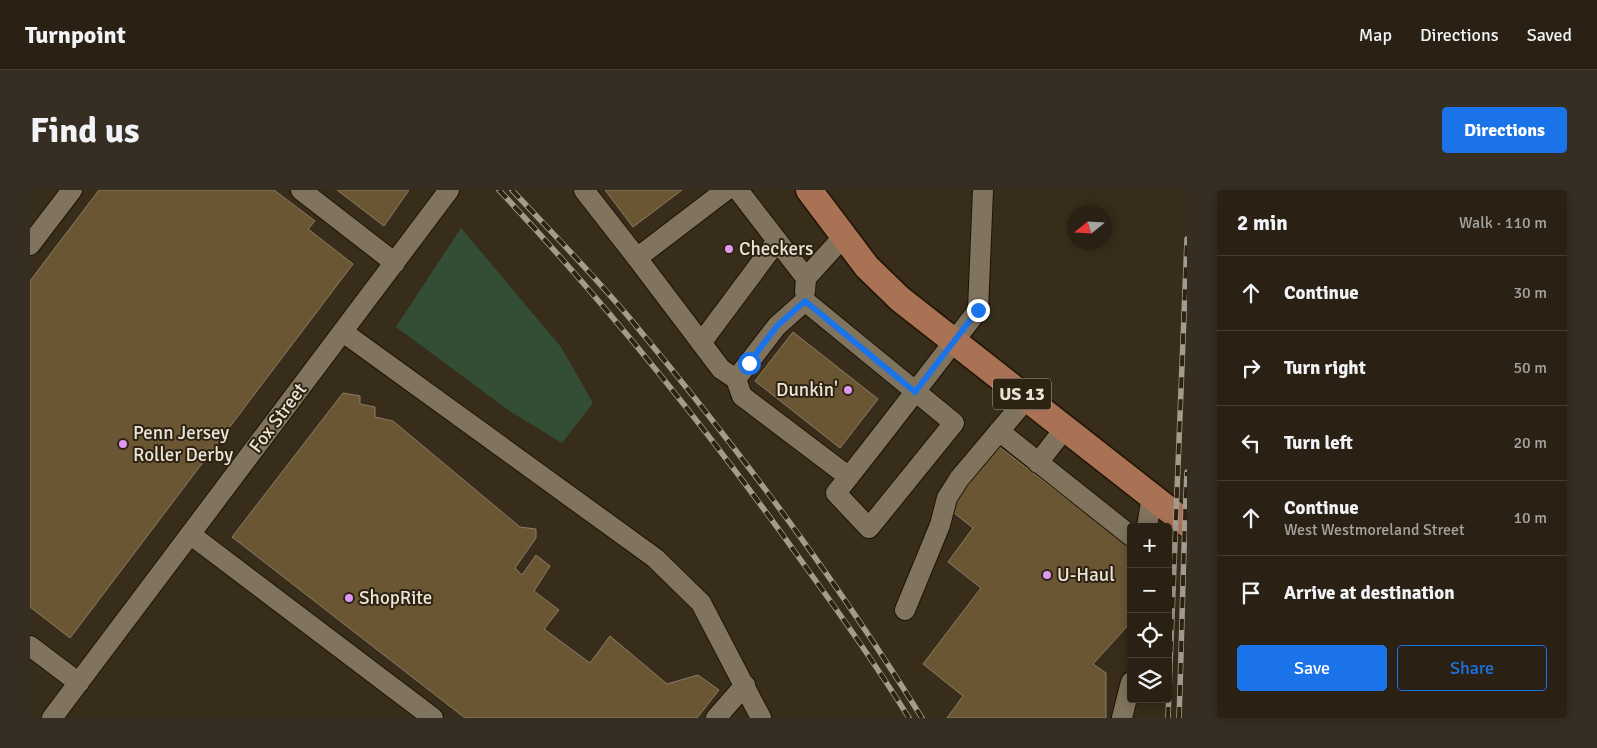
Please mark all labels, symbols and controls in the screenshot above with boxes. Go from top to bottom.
text: Turnpoint [25,20,126,50]
text: Map [1359,24,1392,46]
text: Directions [1420,24,1499,46]
text: Saved [1527,24,1572,46]
button: Directions [1442,107,1567,153]
text: Find us [30,109,140,152]
north arrow [1067,205,1112,250]
text: 2 min [1237,210,1288,236]
text: Walk · 110 m [1459,213,1547,233]
place label: Checkers [739,237,813,261]
marker: Checkers [723,243,735,255]
icon: ahead [1237,279,1265,307]
text: Continue [1284,281,1359,305]
text: 30 m [1513,283,1547,303]
route end [967,299,990,322]
route start [738,352,761,375]
icon: right [1237,354,1265,382]
text: Turn right [1284,356,1366,380]
text: 50 m [1513,358,1547,378]
street label: Fox Street [244,378,312,458]
place label: Dunkin' [776,378,838,402]
road number: US 13 [993,378,1051,410]
marker: Dunkin' [842,384,854,396]
place label: Penn Jersey Roller Derby [133,421,233,467]
icon: left [1237,429,1265,457]
text: Turn left [1284,431,1353,455]
text: 20 m [1513,433,1547,453]
marker: Penn Jersey Roller Derby [117,438,129,450]
text: Continue [1284,496,1359,520]
icon: ahead [1237,504,1265,532]
text: 10 m [1513,508,1547,528]
text: West Westmoreland Street [1284,520,1465,540]
map controls [1127,523,1172,703]
button: + [1127,523,1172,568]
place label: U-Haul [1057,563,1115,587]
button: − [1127,568,1172,613]
marker: U-Haul [1041,569,1053,581]
icon: arrive [1237,579,1265,607]
text: Arrive at destination [1284,581,1455,605]
place label: ShopRite [359,586,432,610]
marker: ShopRite [343,592,355,604]
button: locate [1127,613,1172,658]
button: Save [1237,645,1387,691]
button: Share [1397,645,1547,691]
button: layers [1127,658,1172,703]

